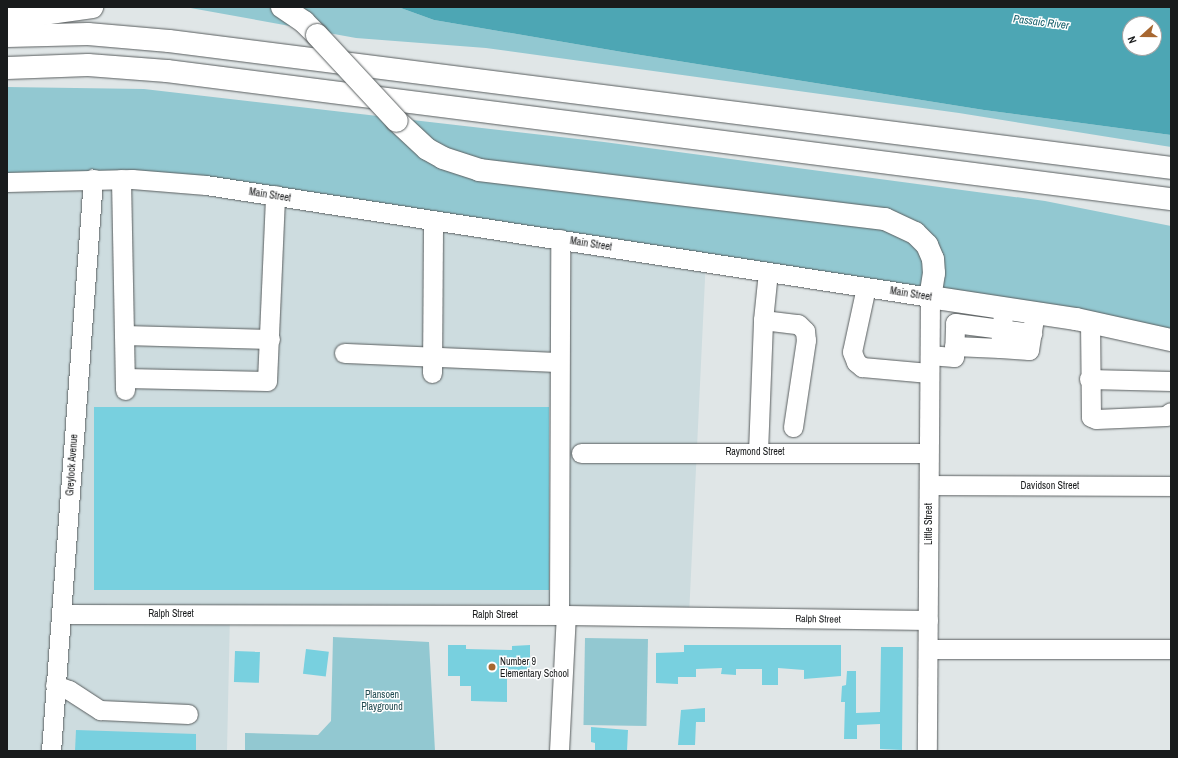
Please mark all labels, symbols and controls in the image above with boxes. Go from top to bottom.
water label: Passaic River [1012,12,1070,32]
north arrow [1122,16,1162,56]
text: N [1124,34,1139,45]
street label: Main Street [248,186,292,204]
street label: Main Street [569,235,613,253]
street label: Main Street [889,285,933,303]
street label: Greylock Avenue [64,434,80,496]
street label: Raymond Street [725,446,785,458]
street label: Davidson Street [1021,480,1079,492]
street label: Little Street [923,503,935,545]
street label: Ralph Street [148,608,194,620]
street label: Ralph Street [472,609,518,621]
street label: Ralph Street [795,613,841,625]
place label: Number 9 Elementary School [500,655,569,678]
marker: Number 9 Elementary School [487,662,497,672]
park label: Plansoen Playground [361,688,403,712]

